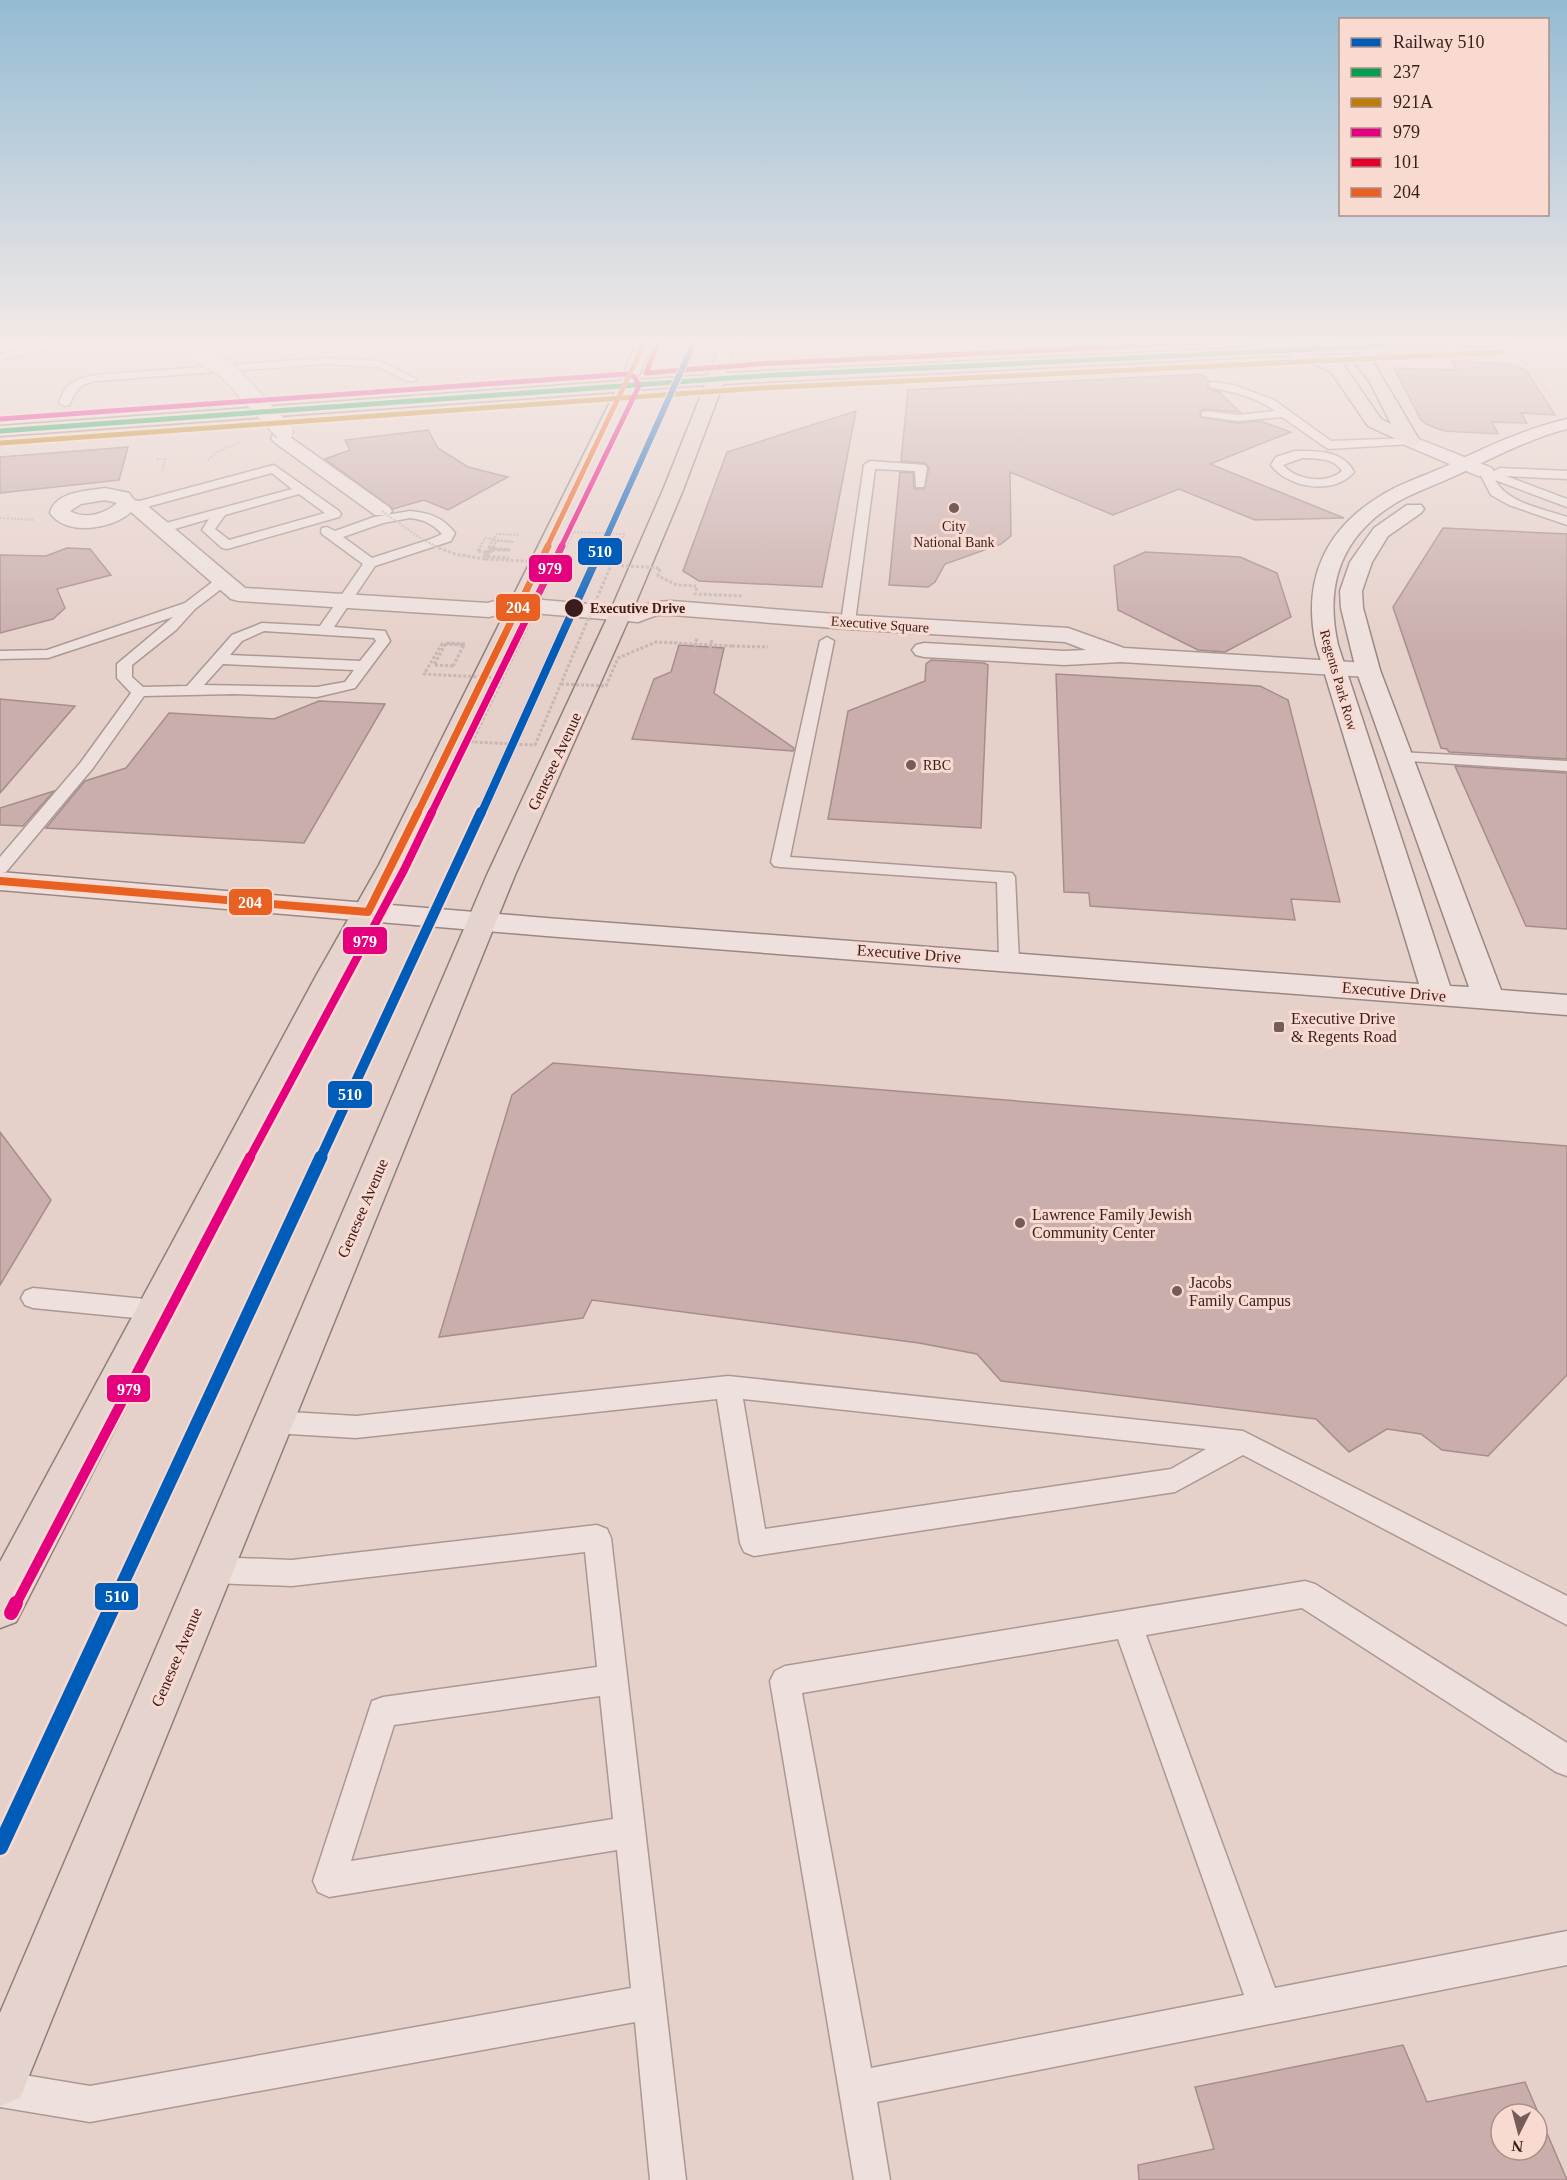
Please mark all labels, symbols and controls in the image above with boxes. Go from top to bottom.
legend [1339,18,1549,216]
text: Railway 510 [1393,32,1485,52]
text: 237 [1393,62,1420,82]
text: 921A [1393,92,1433,112]
text: 979 [1393,122,1420,142]
text: 101 [1393,152,1420,172]
text: 204 [1393,182,1420,202]
marker: City National Bank [947,501,961,515]
place label: City National Bank [913,519,995,550]
line badge: 510 [577,537,623,566]
text: 510 [588,543,612,560]
line badge: 979 [528,554,573,583]
text: 979 [538,560,562,577]
line badge: 204 [495,593,541,622]
marker: Executive Drive [563,597,585,619]
text: 204 [506,599,530,616]
place label: Executive Drive [590,601,685,616]
street label: Executive Square [830,614,930,635]
street label: Regents Park Row [1317,628,1360,733]
street label: Genesee Avenue [524,710,585,813]
marker: RBC [904,758,918,772]
place label: RBC [923,758,951,773]
line badge: 204 [228,888,273,916]
text: 204 [238,894,262,911]
line badge: 979 [342,926,388,955]
text: 979 [353,933,377,950]
street label: Executive Drive [856,941,962,966]
street label: Executive Drive [1341,978,1447,1005]
place label: Executive Drive & Regents Road [1291,1010,1397,1046]
marker: Executive Drive & Regents Road [1272,1020,1286,1034]
line badge: 510 [327,1080,373,1109]
text: 510 [338,1086,362,1103]
street label: Genesee Avenue [334,1156,391,1260]
place label: Lawrence Family Jewish Community Center [1032,1206,1192,1242]
marker: Lawrence Family Jewish Community Center [1013,1216,1027,1230]
place label: Jacobs Family Campus [1189,1274,1291,1310]
marker: Jacobs Family Campus [1170,1284,1184,1298]
line badge: 979 [106,1374,151,1403]
text: 979 [117,1381,141,1398]
line badge: 510 [94,1582,139,1611]
text: 510 [105,1588,129,1605]
street label: Genesee Avenue [148,1605,205,1709]
north arrow [1489,2102,1549,2162]
text: N [1510,2137,1524,2155]

